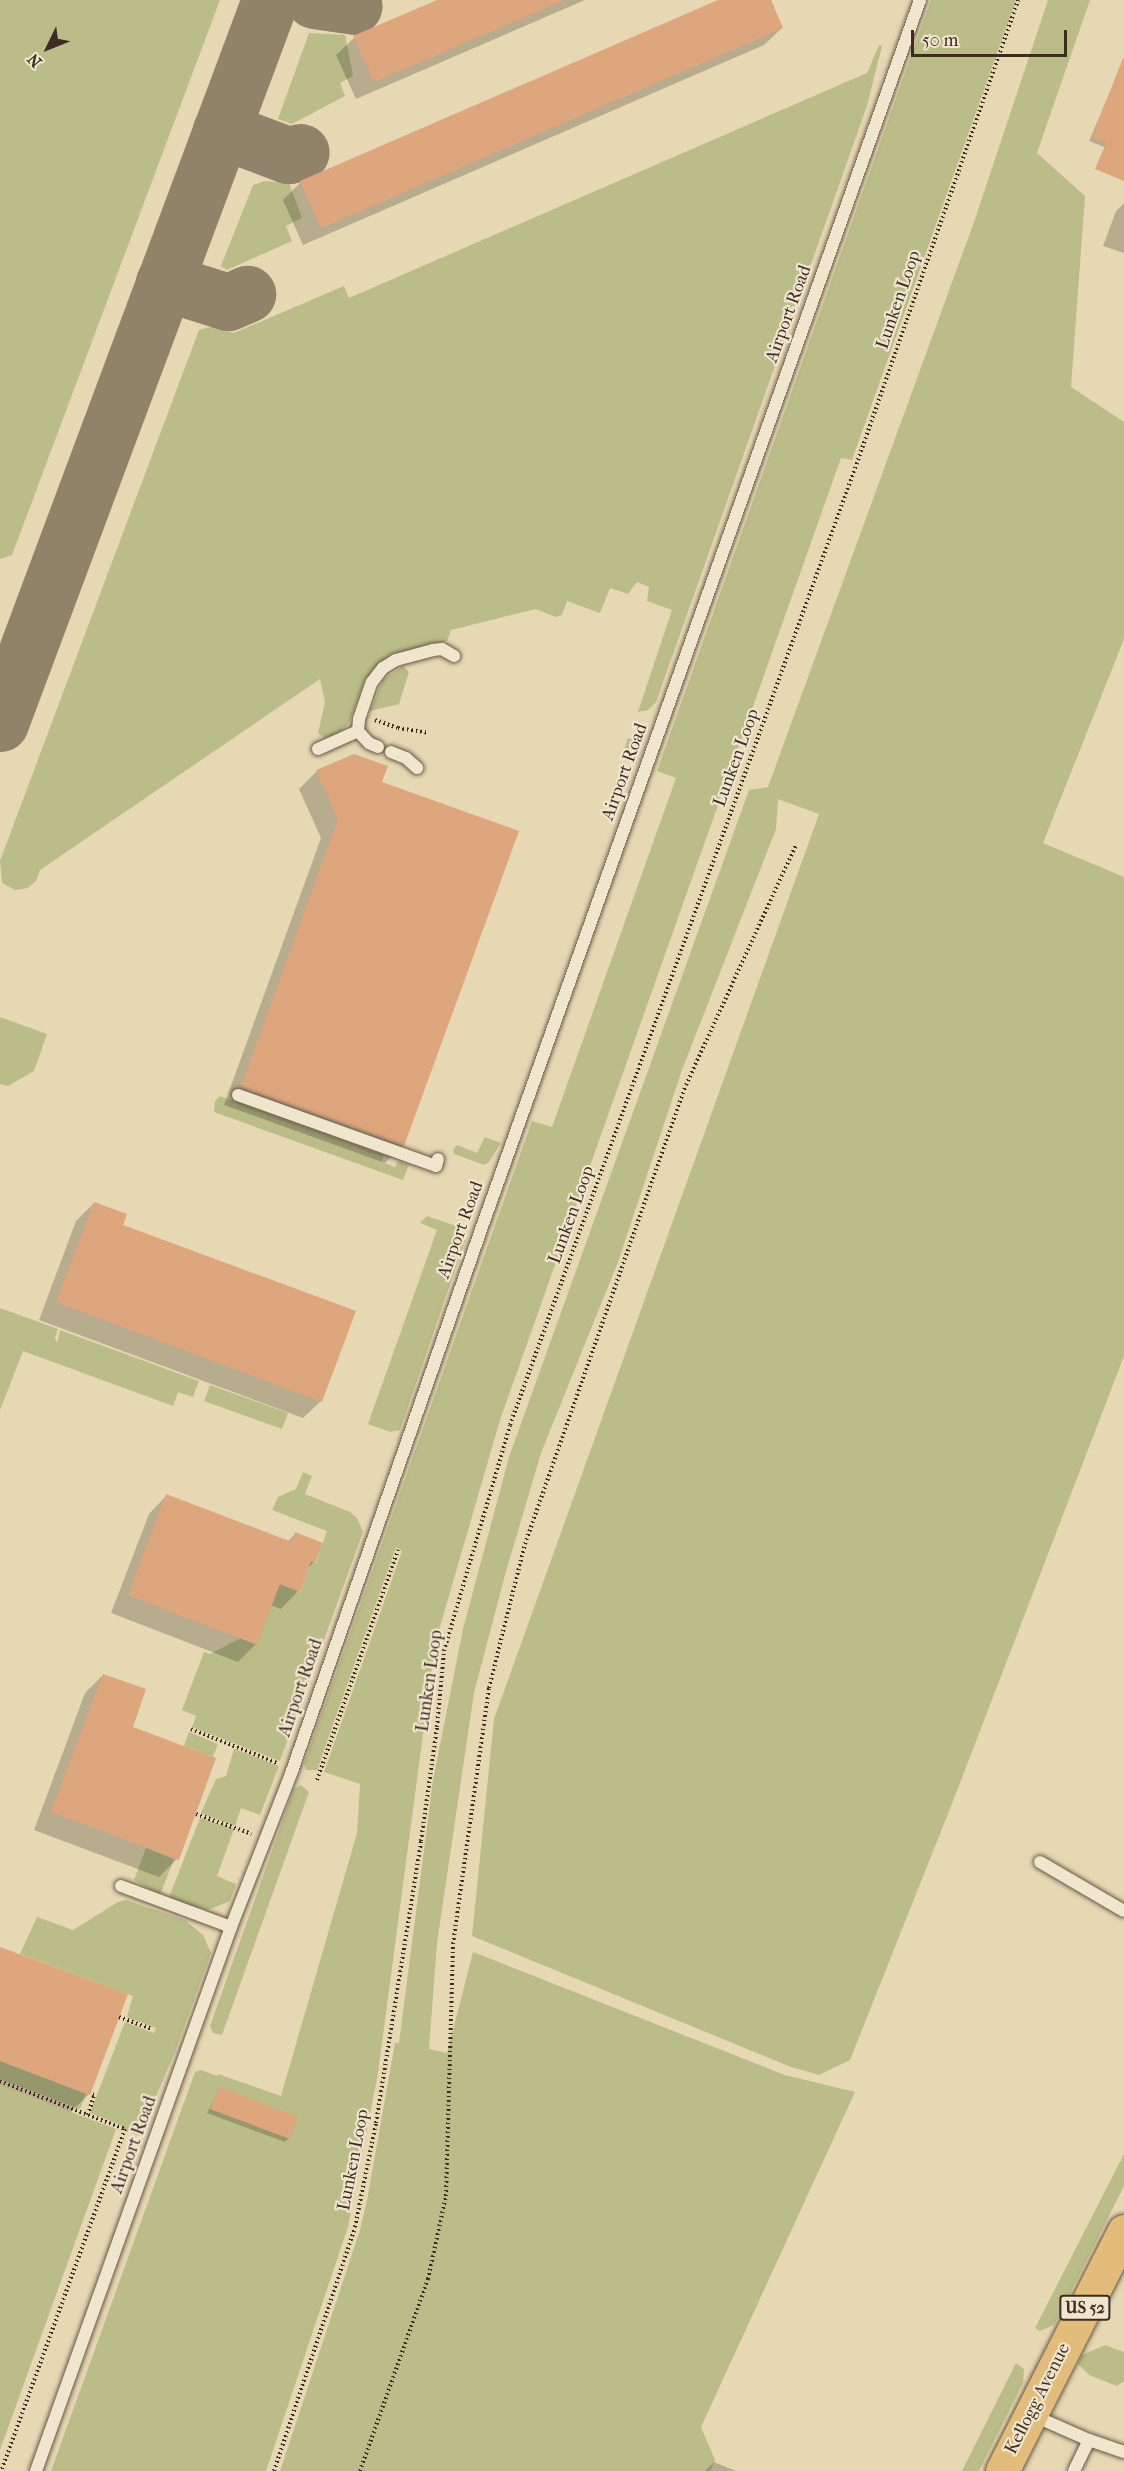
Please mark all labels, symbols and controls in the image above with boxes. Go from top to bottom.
north arrow [18,18,78,78]
scale bar [914,18,1070,56]
text: 50 m [922,30,958,51]
text: N [23,50,46,72]
street label: Lunken Loop [872,248,926,352]
street label: Airport Road [761,262,817,366]
street label: Lunken Loop [709,706,765,810]
street label: Airport Road [597,720,653,824]
street label: Lunken Loop [544,1163,600,1267]
street label: Airport Road [433,1178,489,1282]
street label: Lunken Loop [412,1629,448,1733]
street label: Airport Road [274,1636,328,1740]
street label: Airport Road [106,2093,162,2197]
street label: Lunken Loop [334,2108,374,2212]
road number: US 52 [1058,2295,1112,2321]
street label: Kellogg Avenue [1001,2340,1075,2458]

